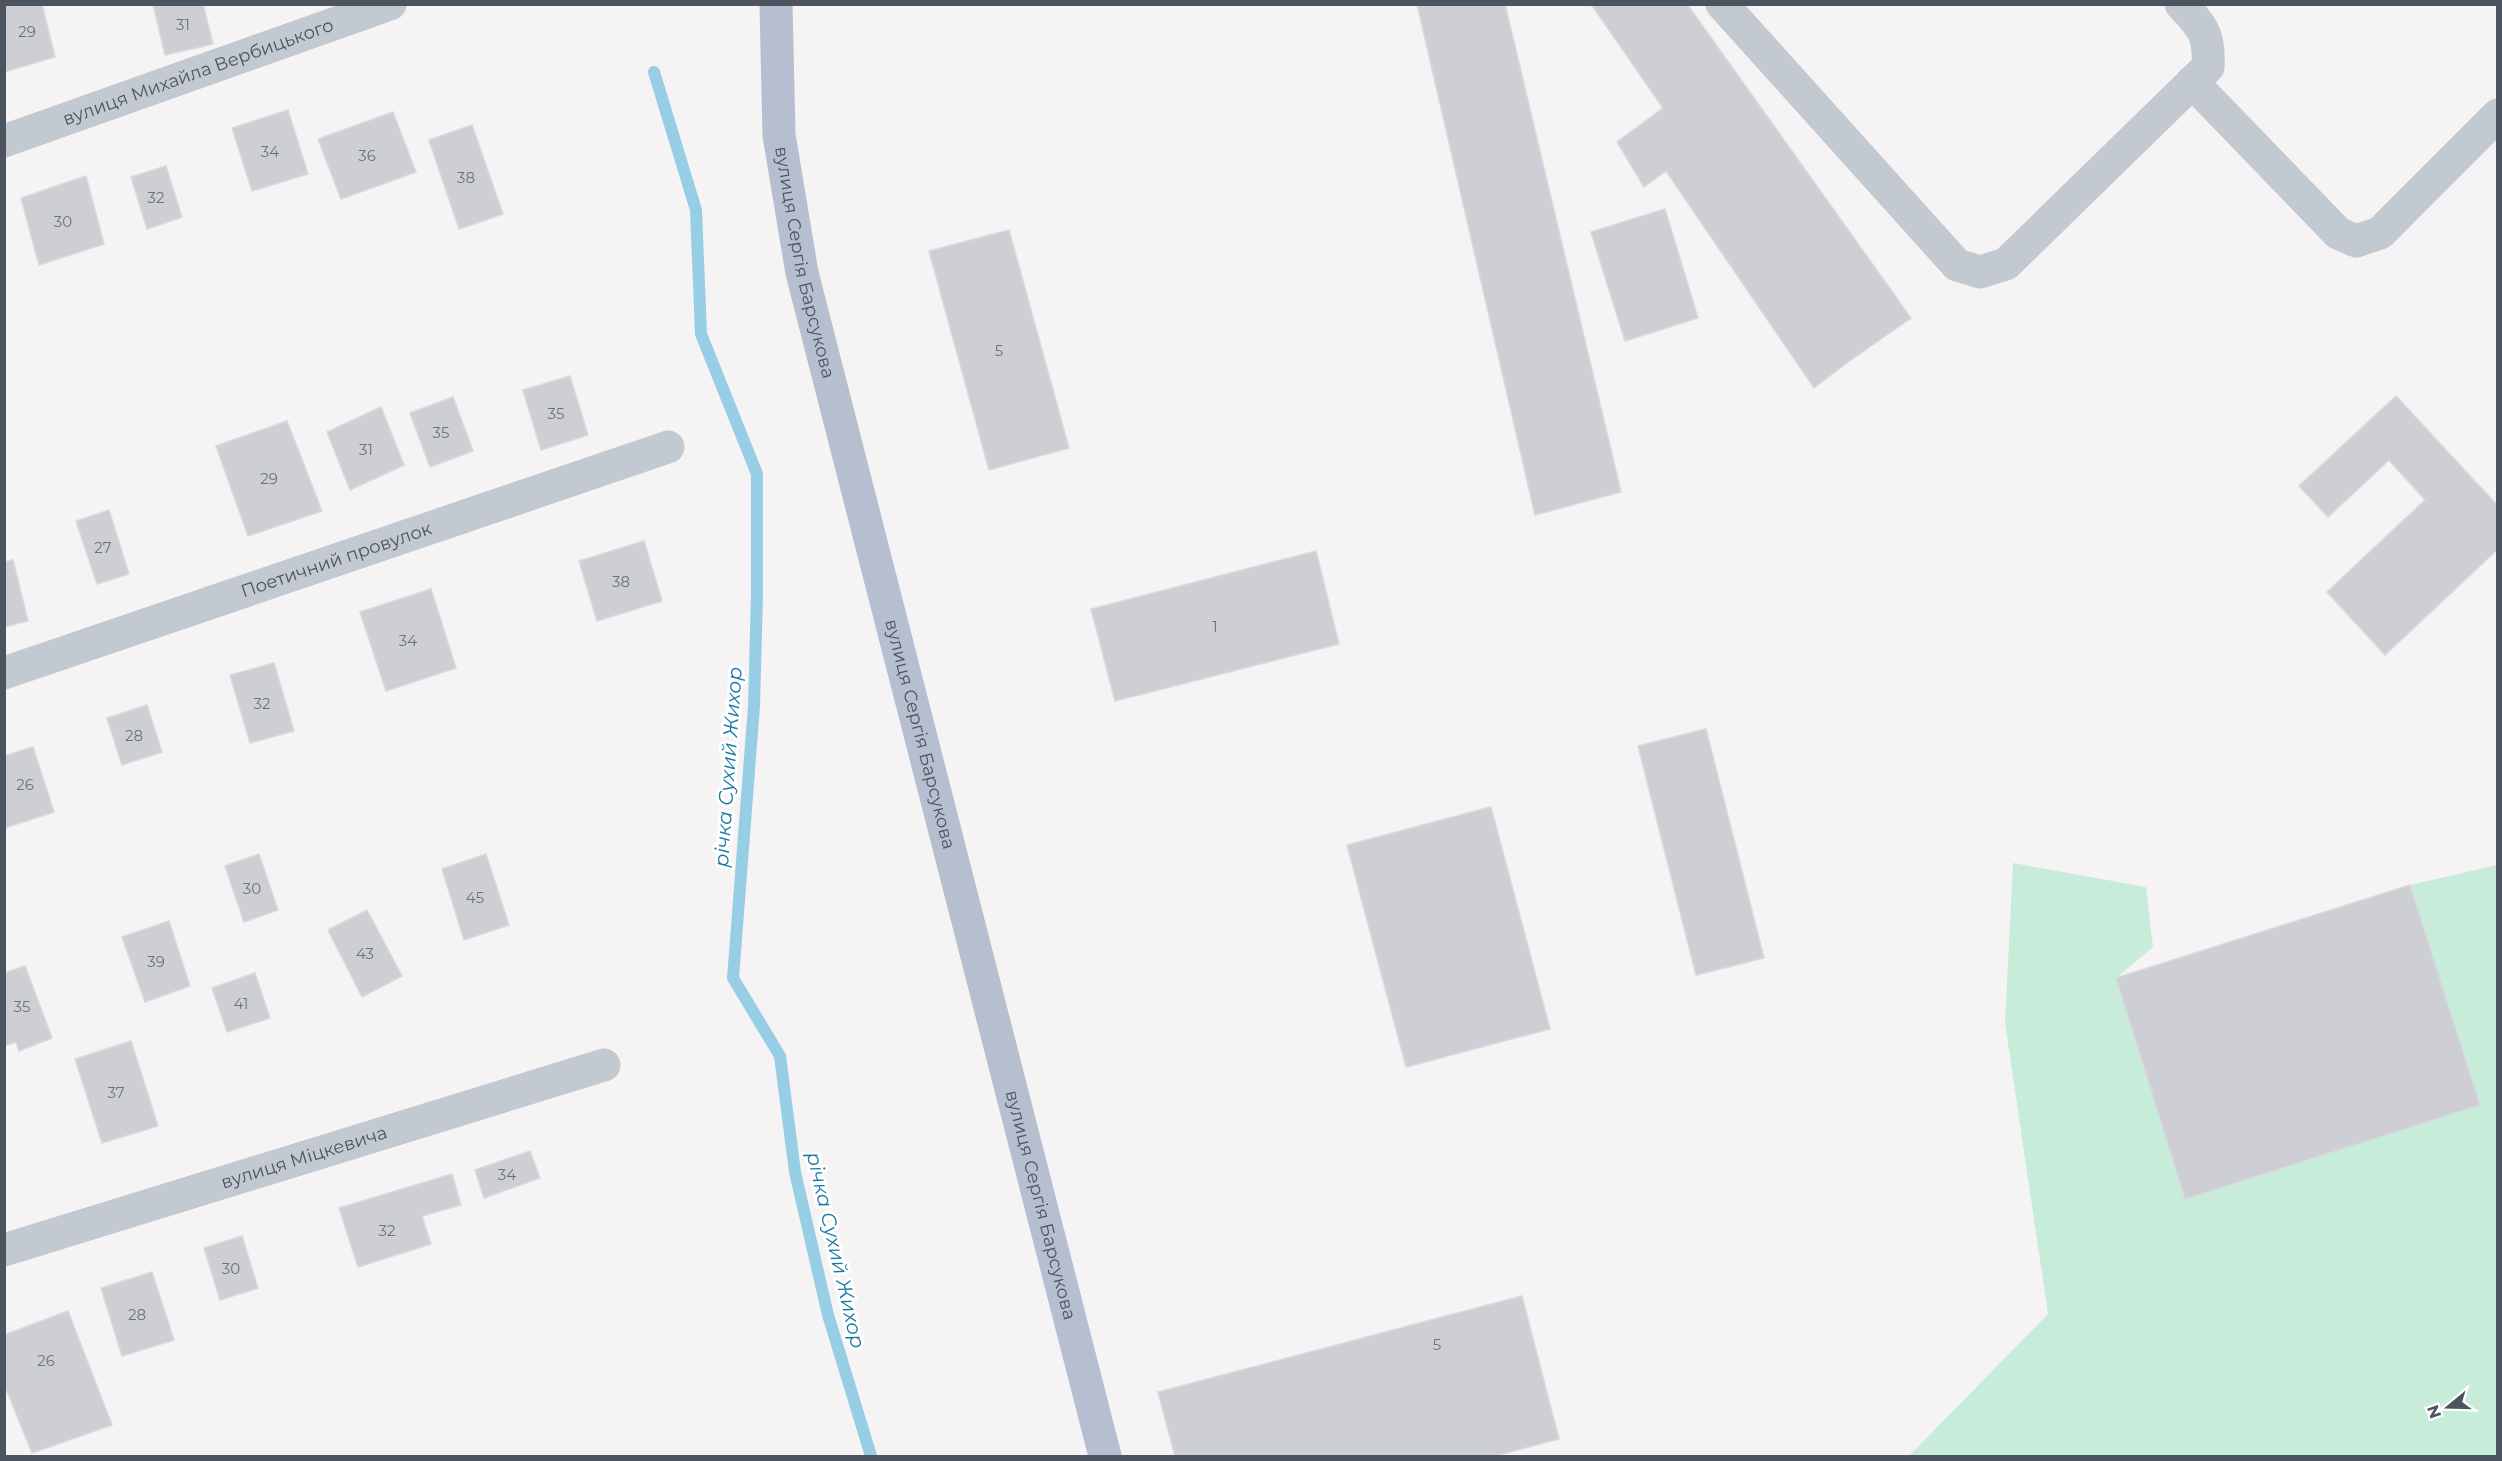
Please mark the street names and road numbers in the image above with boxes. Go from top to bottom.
street label: вулиця Михайла Вербицького [60,14,336,130]
street label: вулиця Сергія Барсукова [770,145,840,381]
street label: Поетичний провулок [238,517,435,603]
street label: вулиця Сергія Барсукова [880,617,960,851]
street label: вулиця Сергія Барсукова [1001,1088,1081,1322]
street label: вулиця Міцкевича [218,1122,390,1193]

